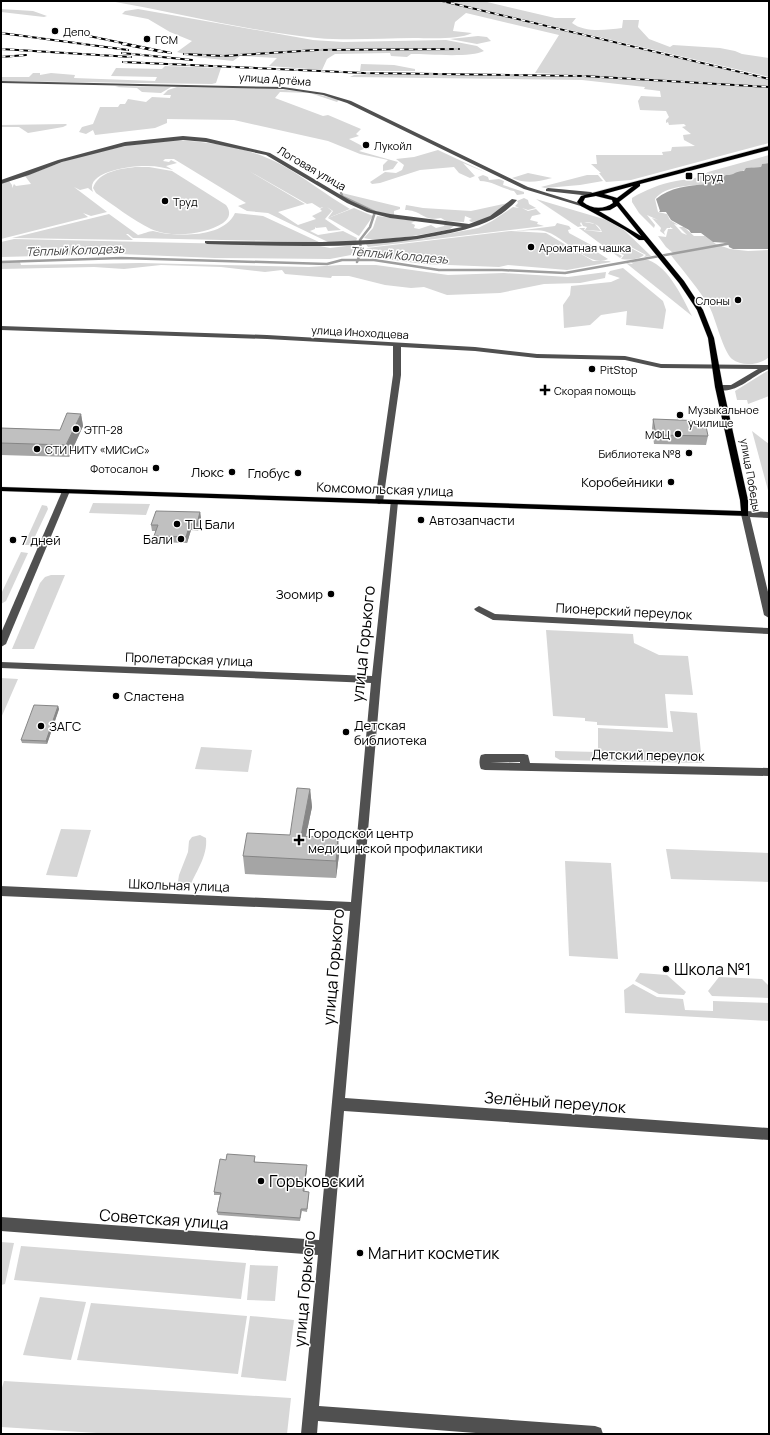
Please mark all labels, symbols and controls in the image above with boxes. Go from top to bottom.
place label: Депо [63,24,91,39]
marker: Депо [50,26,60,36]
place label: ГСМ [155,32,178,47]
marker: ГСМ [142,34,152,44]
street label: улица Артёма [238,69,312,89]
place label: Лукойл [374,138,412,153]
marker: Лукойл [361,140,371,150]
street label: Логовая улица [275,142,349,194]
place label: Пруд [697,169,723,184]
marker: Пруд [684,171,694,181]
place label: Труд [173,194,198,209]
marker: Труд [160,196,170,206]
water label: Тёплый Колодезь [25,240,125,260]
place label: Ароматная чашка [539,240,631,255]
water label: Тёплый Колодезь [349,242,449,268]
marker: Ароматная чашка [526,242,536,252]
place label: Слоны [695,293,730,308]
marker: Слоны [733,295,743,305]
street label: улица Иноходцева [311,322,409,342]
place label: PitStop [600,362,638,377]
marker: PitStop [587,364,597,374]
place label: Скорая помощь [554,383,636,398]
marker: Скорая помощь [539,384,551,396]
place label: Музыкальное училище [688,402,760,430]
marker: Музыкальное училище [675,410,685,420]
place label: ЭТП-28 [84,422,123,437]
marker: ЭТП-28 [71,424,81,434]
place label: МФЦ [645,427,670,442]
marker: МФЦ [673,429,683,439]
street label: улица Победы [737,437,765,513]
place label: СТИ НИТУ «МИСиС» [45,442,150,457]
marker: СТИ НИТУ «МИСиС» [32,444,42,454]
place label: Библиотека №8 [598,446,681,461]
marker: Библиотека №8 [684,448,694,458]
place label: Фотосалон [90,461,148,476]
marker: Фотосалон [151,463,161,473]
place label: Люкс [191,463,224,481]
place label: Глобус [248,464,290,482]
marker: Люкс [227,467,237,477]
marker: Глобус [293,468,303,478]
place label: Коробейники [581,473,663,491]
marker: Коробейники [666,477,676,487]
street label: Комсомольская улица [316,478,454,500]
place label: Автозапчасти [429,511,515,529]
place label: ТЦ Бали [185,515,235,533]
marker: Автозапчасти [416,515,426,525]
marker: ТЦ Бали [172,519,182,529]
place label: Бали [143,530,173,548]
place label: 7 дней [21,531,61,549]
marker: Бали [176,534,186,544]
marker: 7 дней [8,535,18,545]
place label: Зоомир [276,585,323,603]
street label: улица Горького [346,585,380,703]
marker: Зоомир [326,589,336,599]
street label: Пионерский переулок [555,598,693,624]
street label: Пролетарская улица [125,648,253,670]
place label: Сластена [124,687,184,705]
marker: Сластена [111,691,121,701]
place label: Детская библиотека [354,716,427,749]
place label: ЗАГС [49,717,81,735]
marker: ЗАГС [36,721,46,731]
marker: Детская библиотека [341,727,351,737]
street label: Детский переулок [591,745,705,765]
place label: Городской центр медицинской профилактики [308,824,483,857]
marker: Городской центр медицинской профилактики [293,834,305,846]
street label: Школьная улица [128,874,230,896]
street label: улица Горького [317,908,349,1026]
place label: Школа №1 [674,958,751,980]
marker: Школа №1 [661,964,671,974]
street label: Зелёный переулок [484,1086,628,1118]
place label: Горьковский [269,1170,365,1192]
marker: Горьковский [256,1176,266,1186]
street label: Советская улица [99,1204,229,1234]
street label: улица Горького [288,1230,320,1348]
place label: Магнит косметик [368,1242,500,1264]
marker: Магнит косметик [355,1248,365,1258]

